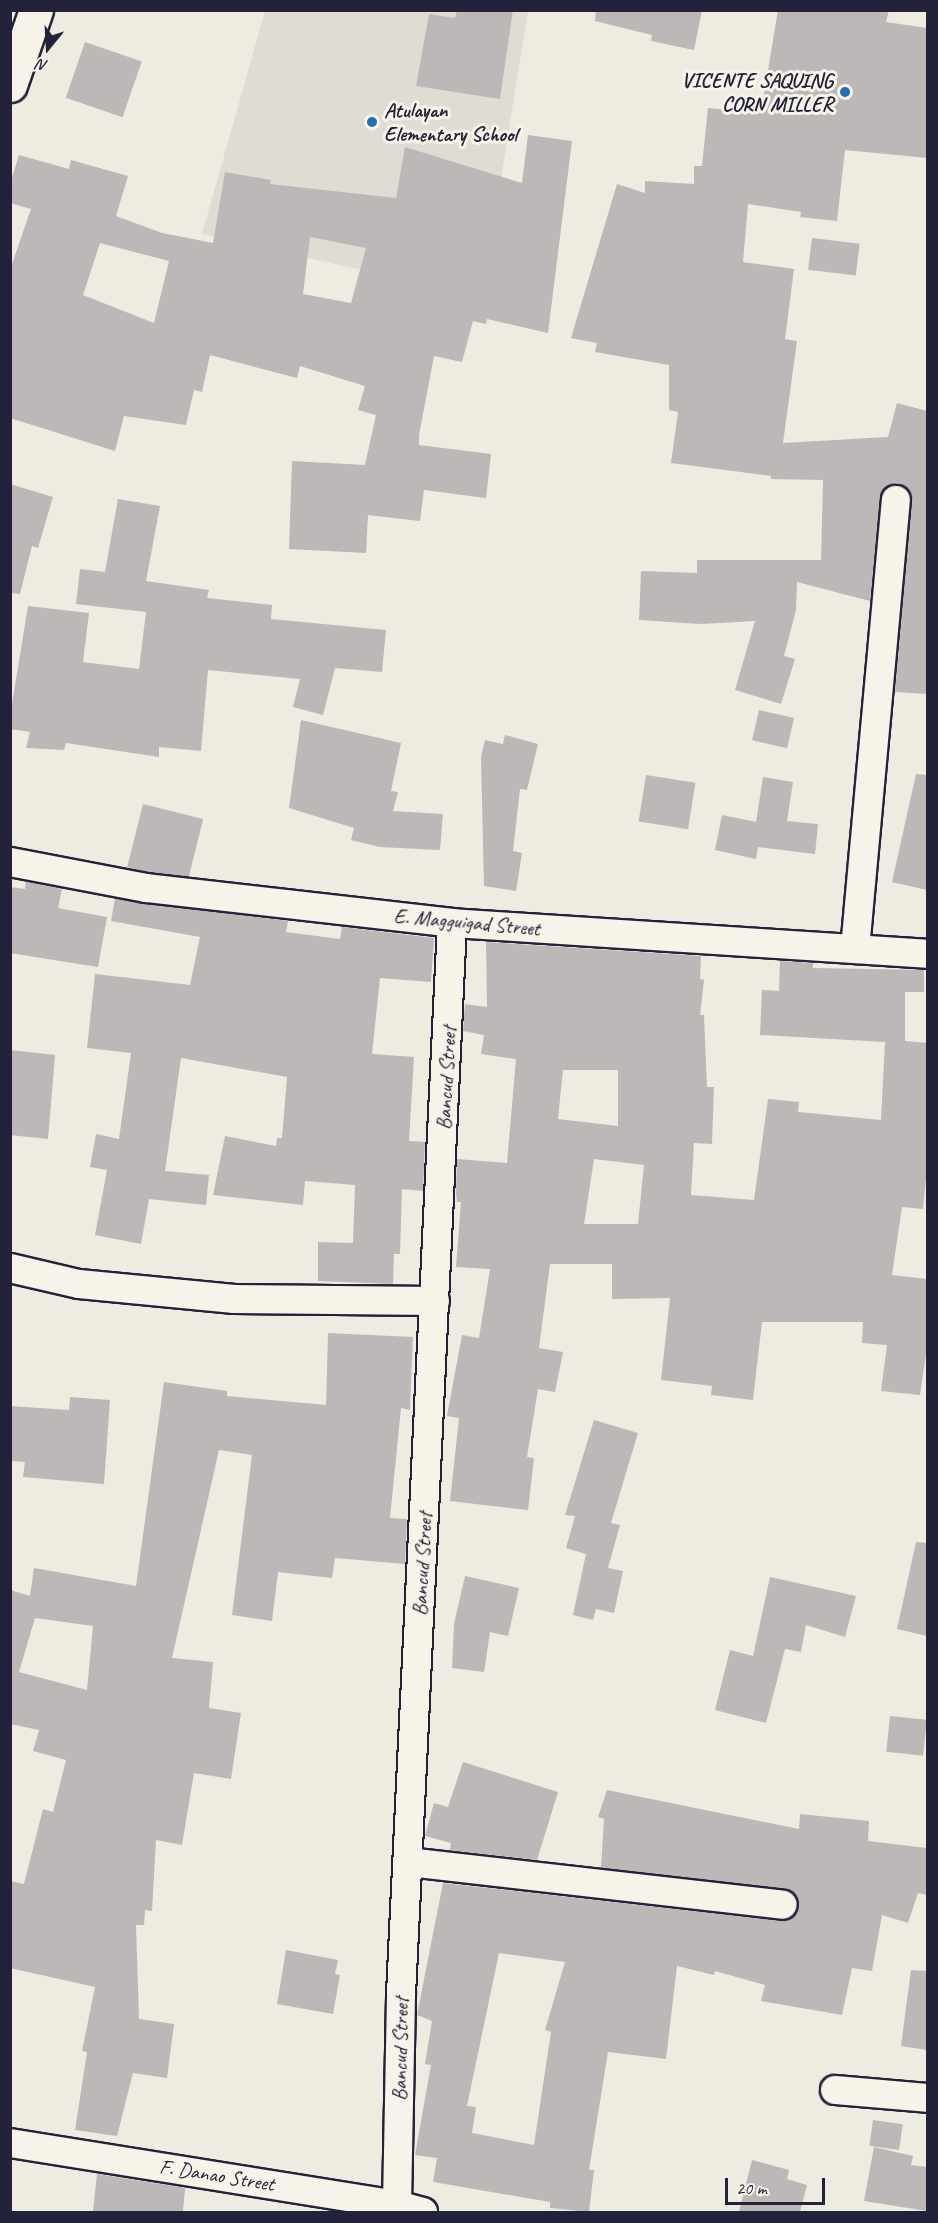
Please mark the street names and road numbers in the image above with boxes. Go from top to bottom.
street label: E. Magguigad Street [393,903,541,941]
street label: Bancud Street [431,1026,461,1130]
street label: Bancud Street [407,1512,437,1616]
street label: Bancud Street [386,1997,414,2101]
street label: F. Danao Street [158,2153,276,2197]

